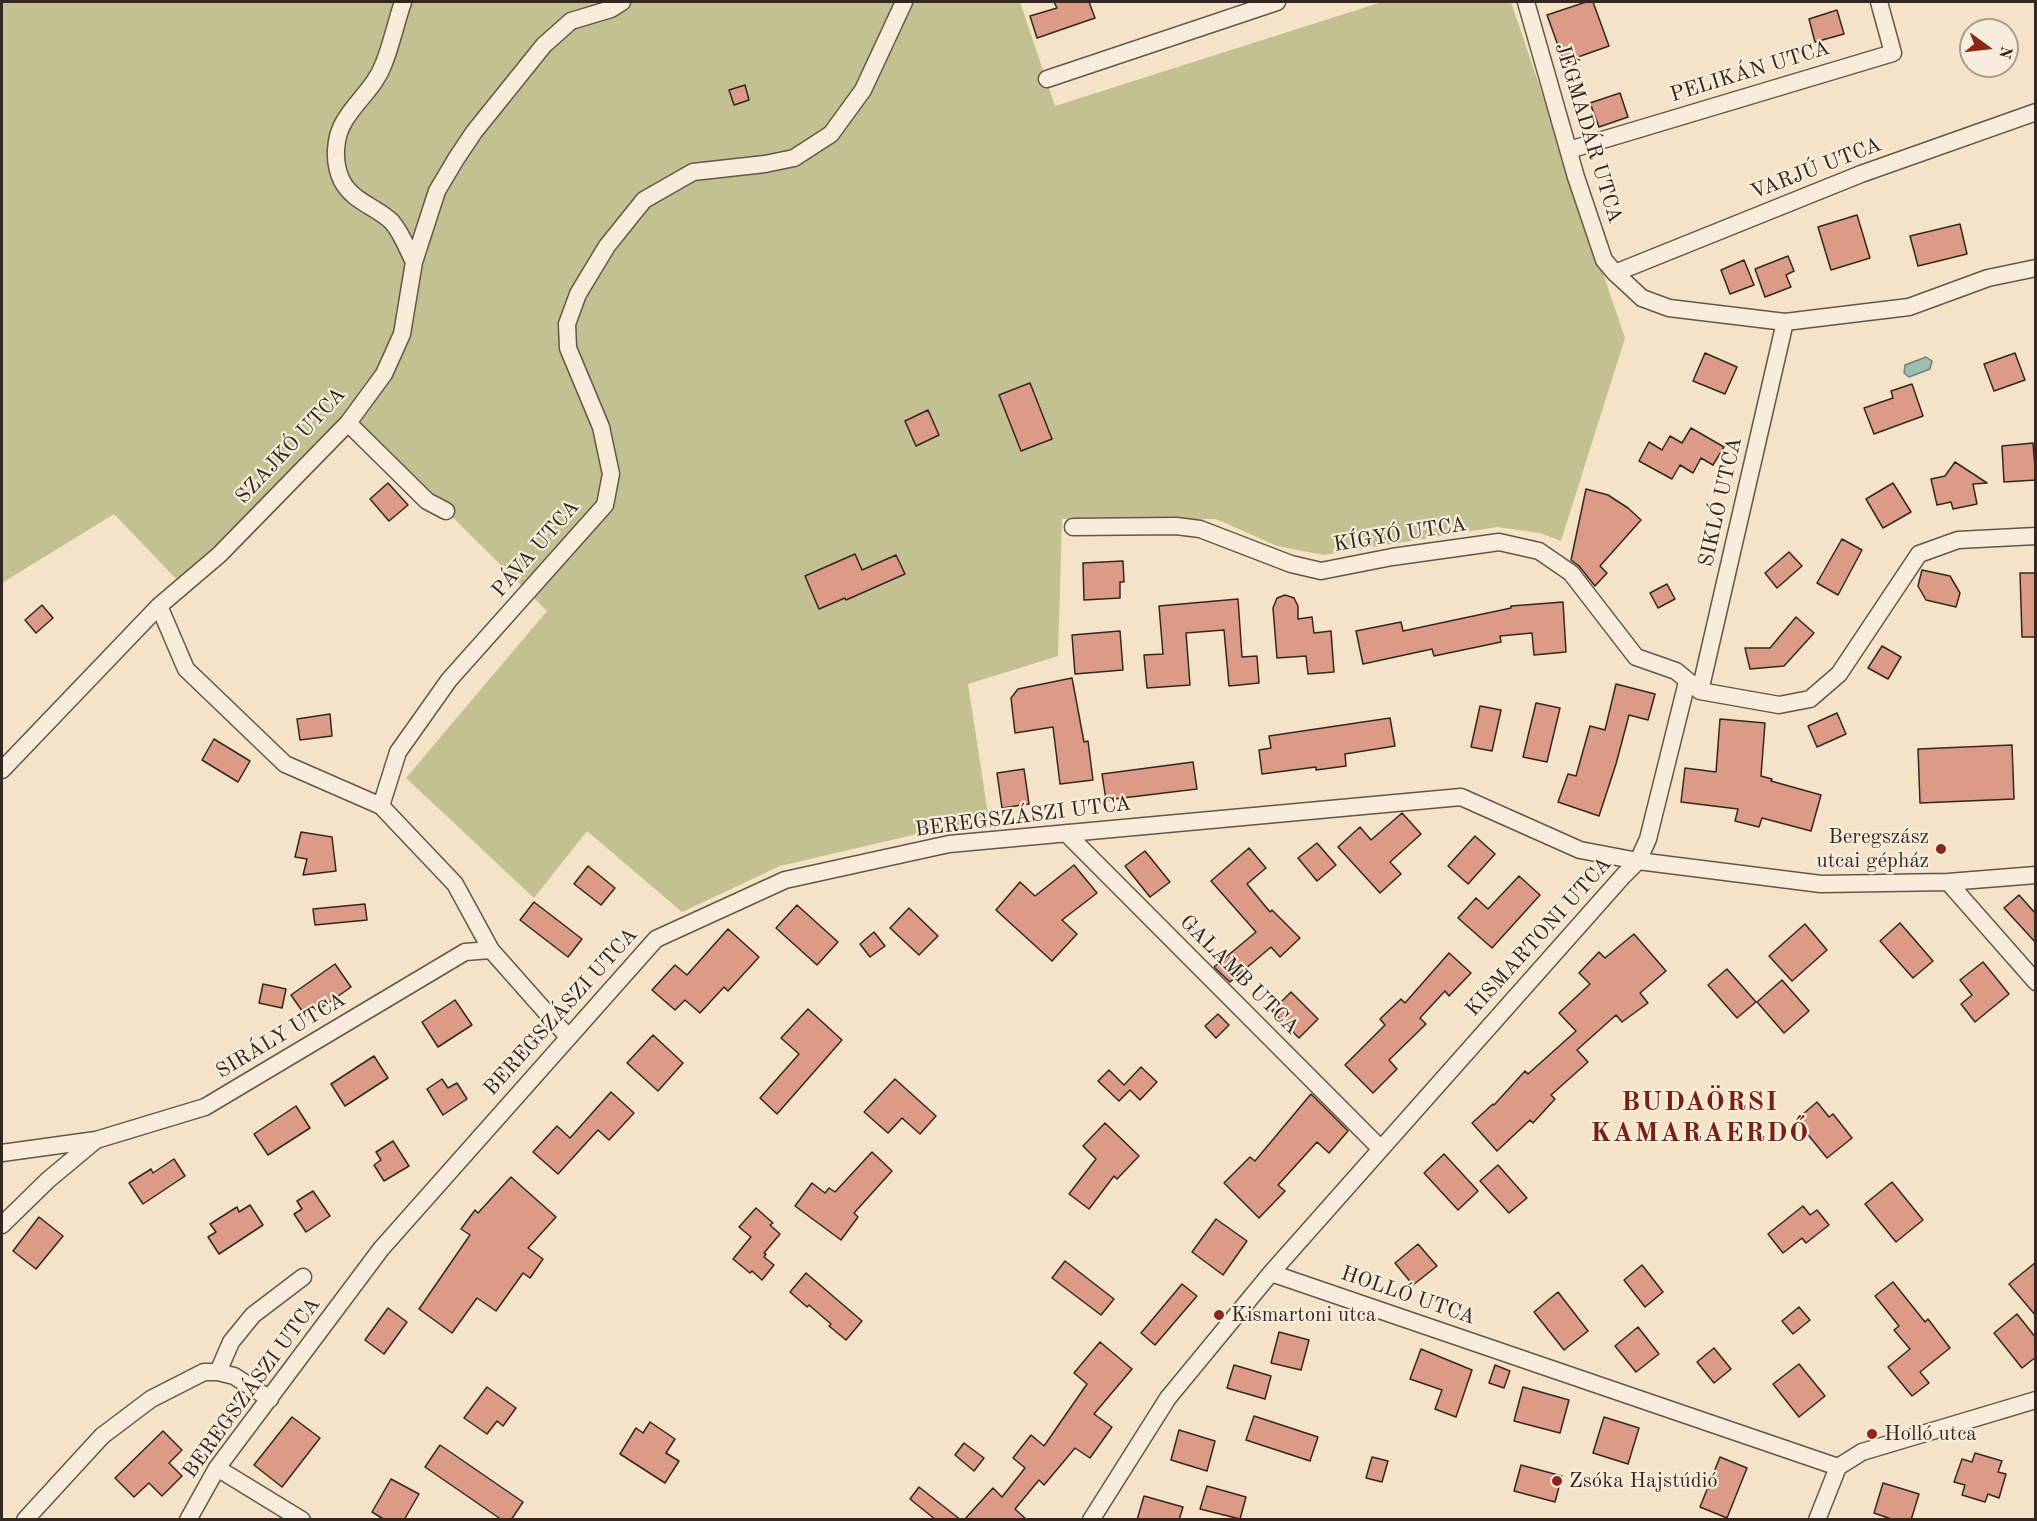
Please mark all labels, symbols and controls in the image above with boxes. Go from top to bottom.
north arrow [1959,18,2019,78]
street label: PELIKÁN UTCA [1667,36,1833,108]
street label: JÉGMADÁR UTCA [1549,40,1627,226]
text: N [1995,44,2014,60]
street label: VARJÚ UTCA [1747,132,1885,206]
street label: SZAJKÓ UTCA [231,383,351,509]
street label: SIKLÓ UTCA [1694,435,1748,569]
street label: PÁVA UTCA [487,495,585,603]
street label: KÍGYÓ UTCA [1332,512,1468,558]
street label: BEREGSZÁSZI UTCA [913,791,1133,843]
place label: Beregszász utcai gépház [1816,824,1929,874]
marker: Beregszász utcai gépház [1934,842,1948,856]
street label: KISMARTONI UTCA [1461,852,1617,1022]
street label: GALAMB UTCA [1174,910,1304,1040]
street label: BEREGSZÁSZI UTCA [479,923,643,1101]
street label: SIRÁLY UTCA [212,987,350,1085]
district label: BUDAÖRSI KAMARAERDŐ [1590,1087,1810,1150]
street label: HOLLÓ UTCA [1338,1261,1478,1331]
street label: BEREGSZÁSZI UTCA [178,1293,326,1483]
place label: Kismartoni utca [1231,1302,1376,1328]
marker: Kismartoni utca [1212,1308,1226,1322]
place label: Holló utca [1884,1421,1977,1447]
marker: Holló utca [1865,1427,1879,1441]
place label: Zsóka Hajstúdió [1569,1468,1718,1494]
marker: Zsóka Hajstúdió [1550,1474,1564,1488]

